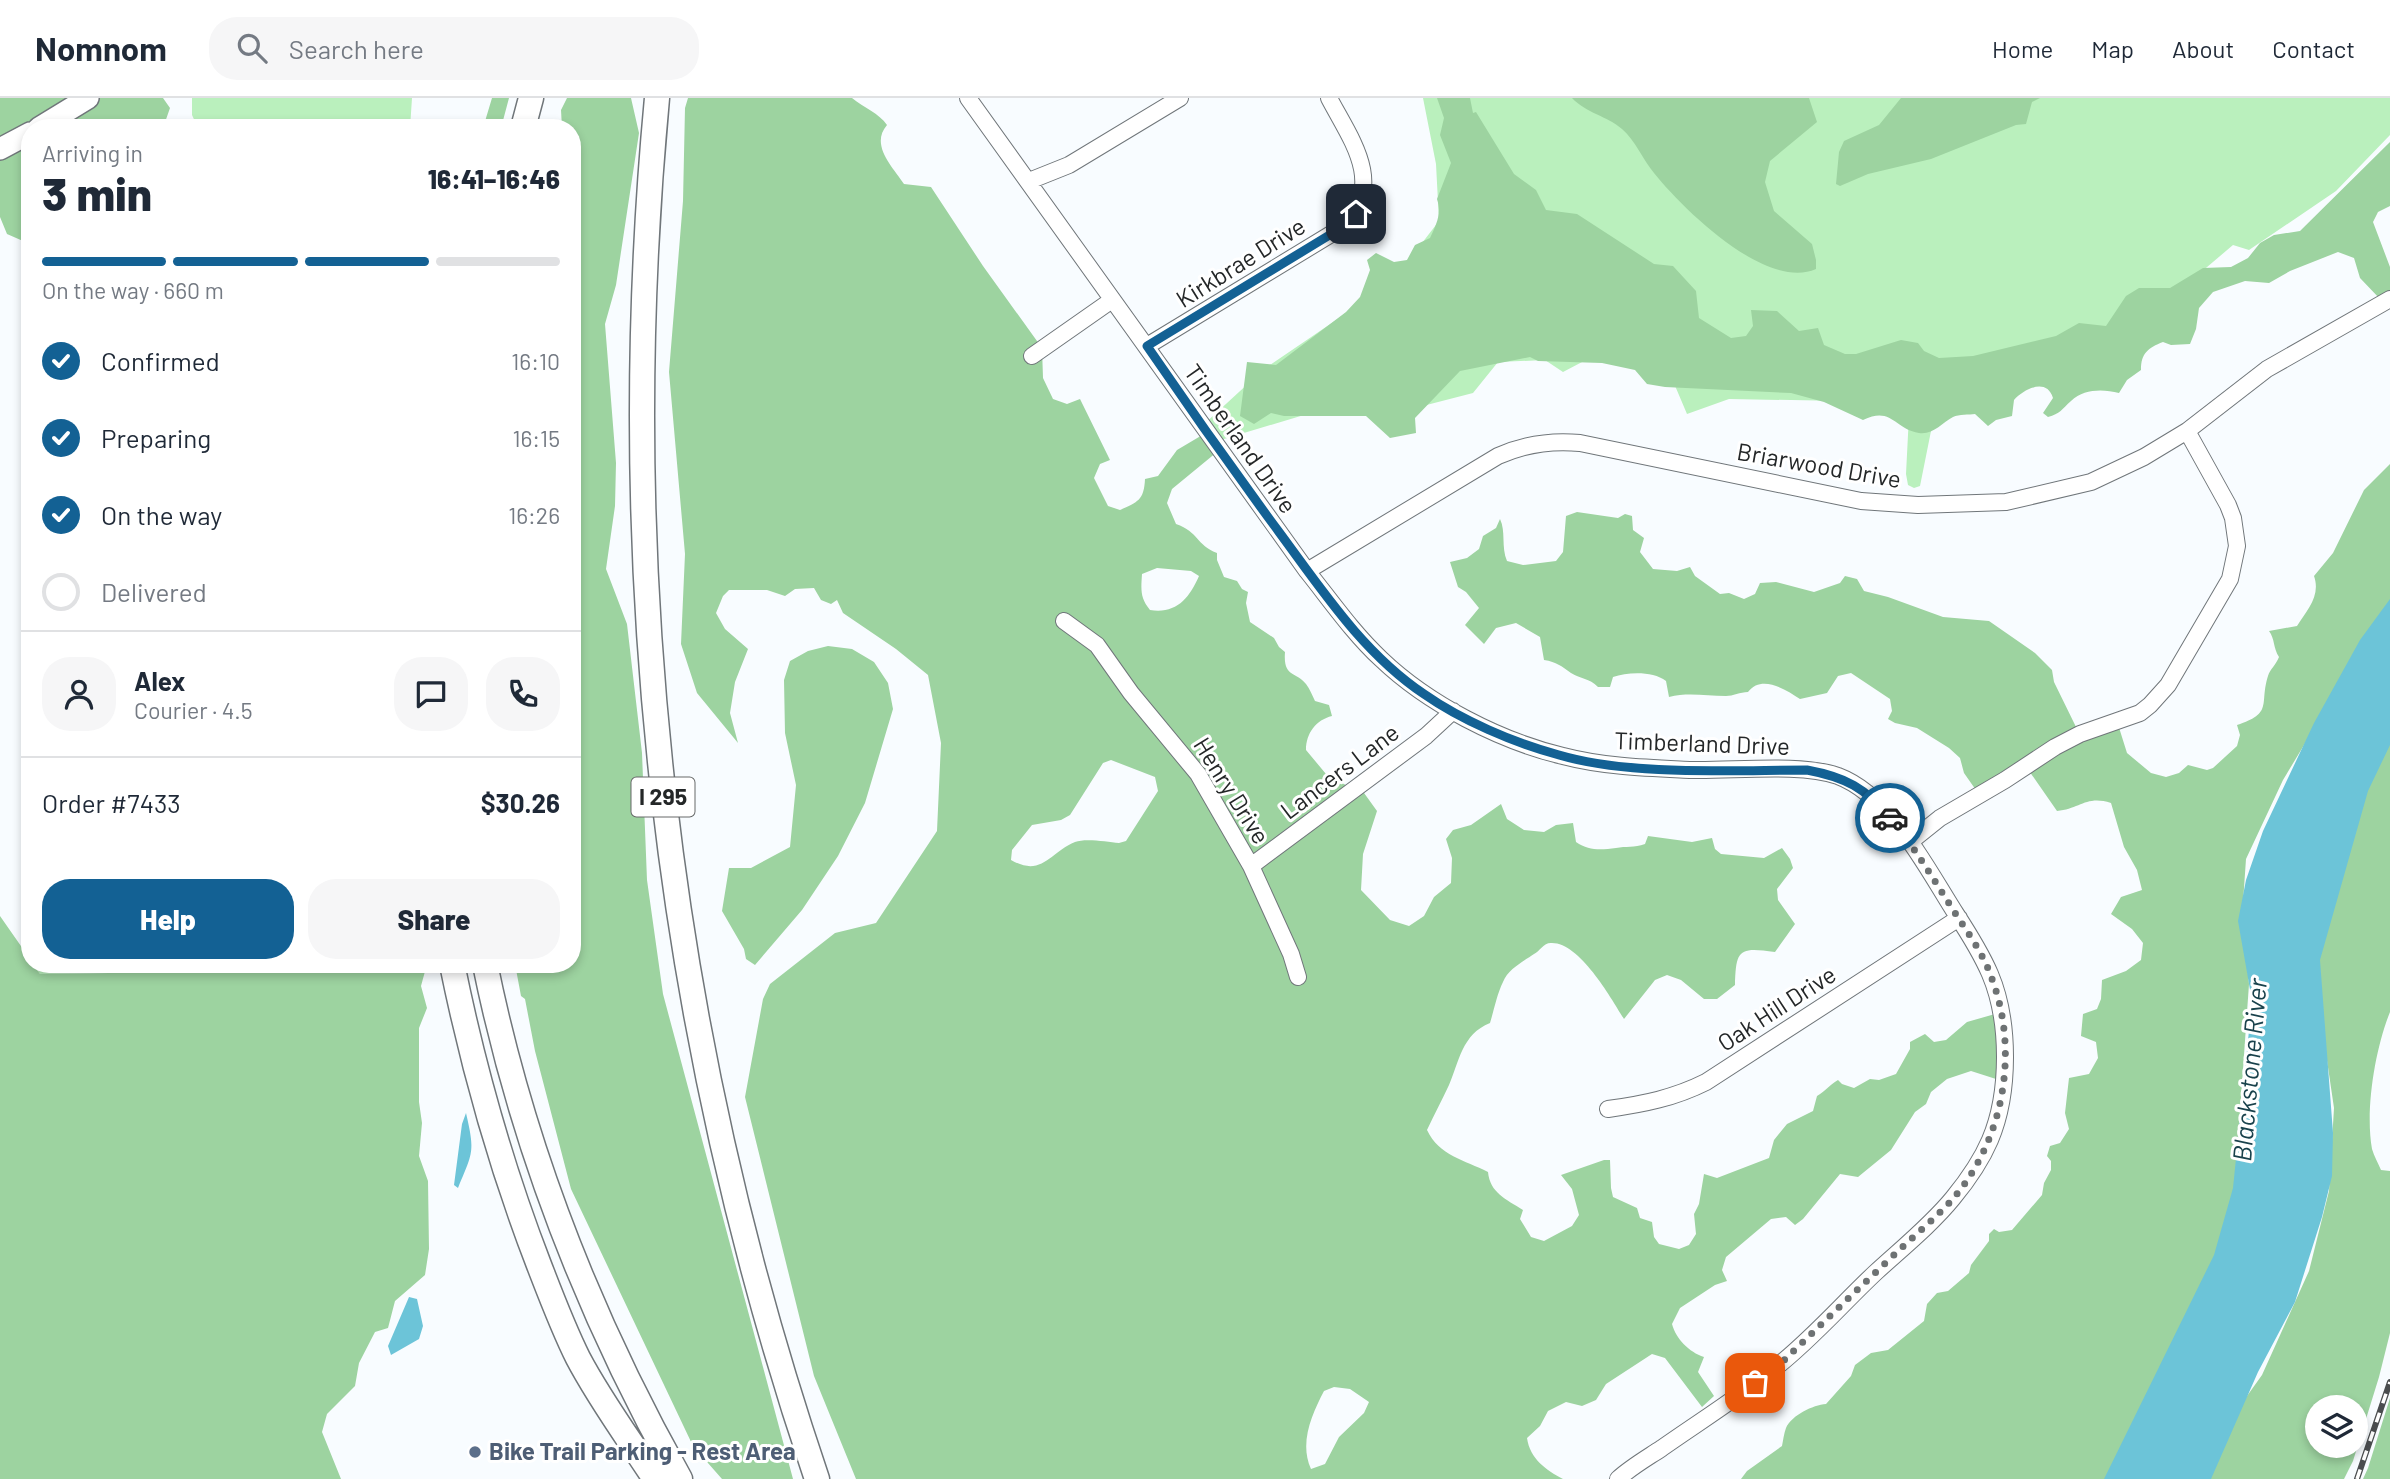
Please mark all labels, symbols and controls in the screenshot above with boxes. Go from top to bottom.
search box [209,17,699,80]
text: Nomnom [35,28,167,68]
icon: search [233,29,271,67]
text: Search here [289,33,424,64]
text: Home [1992,34,2053,63]
text: Map [2091,34,2134,63]
text: About [2172,34,2234,63]
text: Contact [2272,34,2355,63]
text: Arriving in [42,139,143,167]
text: 16:41–16:46 [428,163,560,194]
text: 3 min [42,165,152,220]
pin [1326,184,1386,244]
icon: home [1337,195,1375,233]
street label: Kirkbrae Drive [1170,211,1310,313]
text: On the way · 660 m [42,276,224,304]
icon: check [42,342,80,380]
text: Confirmed [101,345,220,376]
text: 16:10 [511,347,560,375]
street label: Timberland Drive [1179,358,1303,518]
icon: check [42,419,80,457]
text: Preparing [101,422,211,453]
text: 16:15 [512,424,560,452]
street label: Briarwood Drive [1735,436,1904,493]
icon: check [42,496,80,534]
text: On the way [101,499,222,530]
text: 16:26 [508,501,560,529]
text: Delivered [101,576,207,607]
button: person [42,657,116,731]
button: chat [394,657,468,731]
button: phone [486,657,560,731]
text: Alex [134,665,185,696]
text: Courier · 4.5 [134,696,253,724]
street label: Lancers Lane [1274,717,1404,825]
street label: Timberland Drive [1614,725,1790,760]
street label: Henry Drive [1188,732,1276,849]
road number: I 295 [632,778,694,817]
courier [1855,783,1925,853]
text: Order #7433 [42,787,181,818]
text: $30.26 [481,787,560,818]
icon: car [1871,799,1909,837]
button: Help [42,879,294,959]
button: Share [308,879,560,959]
street label: Oak Hill Drive [1712,959,1841,1057]
water label: Blackstone River [2225,976,2272,1163]
pin [1725,1353,1785,1413]
icon: bag [1736,1364,1774,1402]
map controls [2305,1395,2368,1458]
button: layers [2305,1395,2368,1458]
place label: Bike Trail Parking - Rest Area [489,1436,796,1465]
marker: Bike Trail Parking - Rest Area [467,1444,483,1460]

